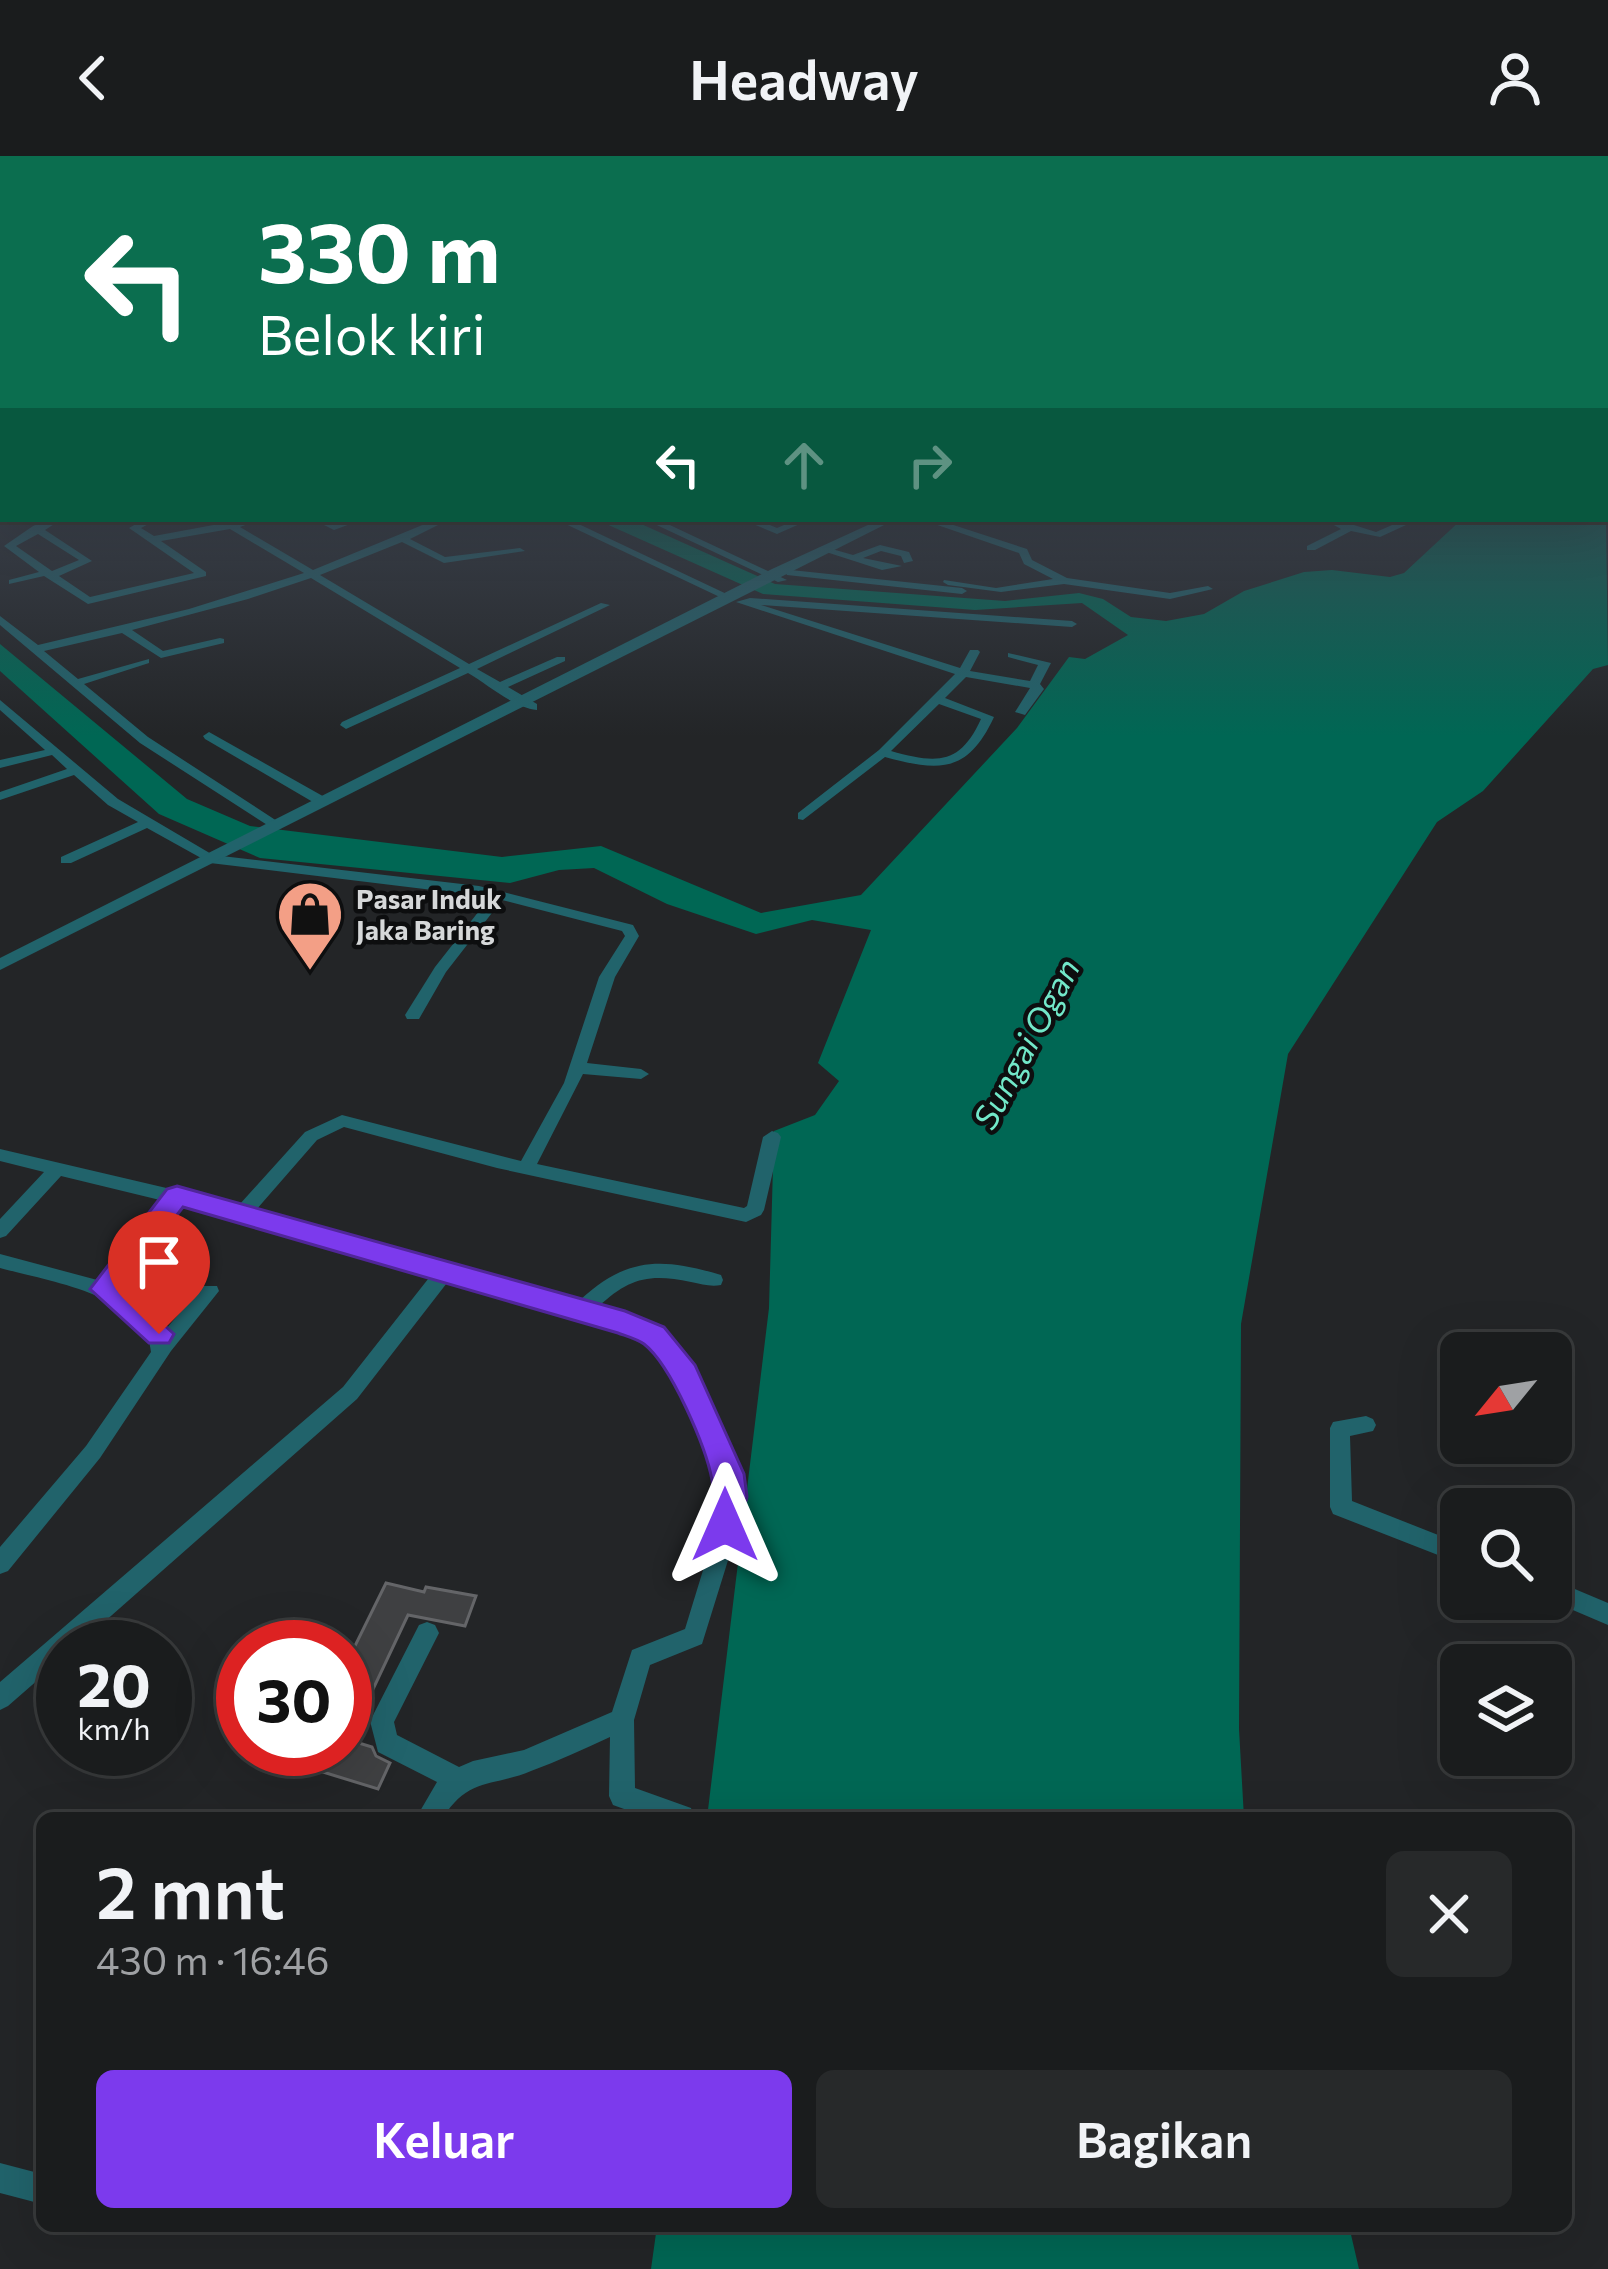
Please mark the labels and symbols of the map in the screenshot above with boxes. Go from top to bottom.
shop icon: Pasar Induk Jaka Baring [275,879,345,973]
place label: Pasar Induk Jaka Baring [356,882,502,946]
water label: Sungai Ogan [963,951,1087,1135]
pin [108,1211,210,1334]
north arrow [1440,1332,1572,1464]
position arrow [662,1462,788,1588]
speed limit sign: 30 [216,1620,372,1776]

